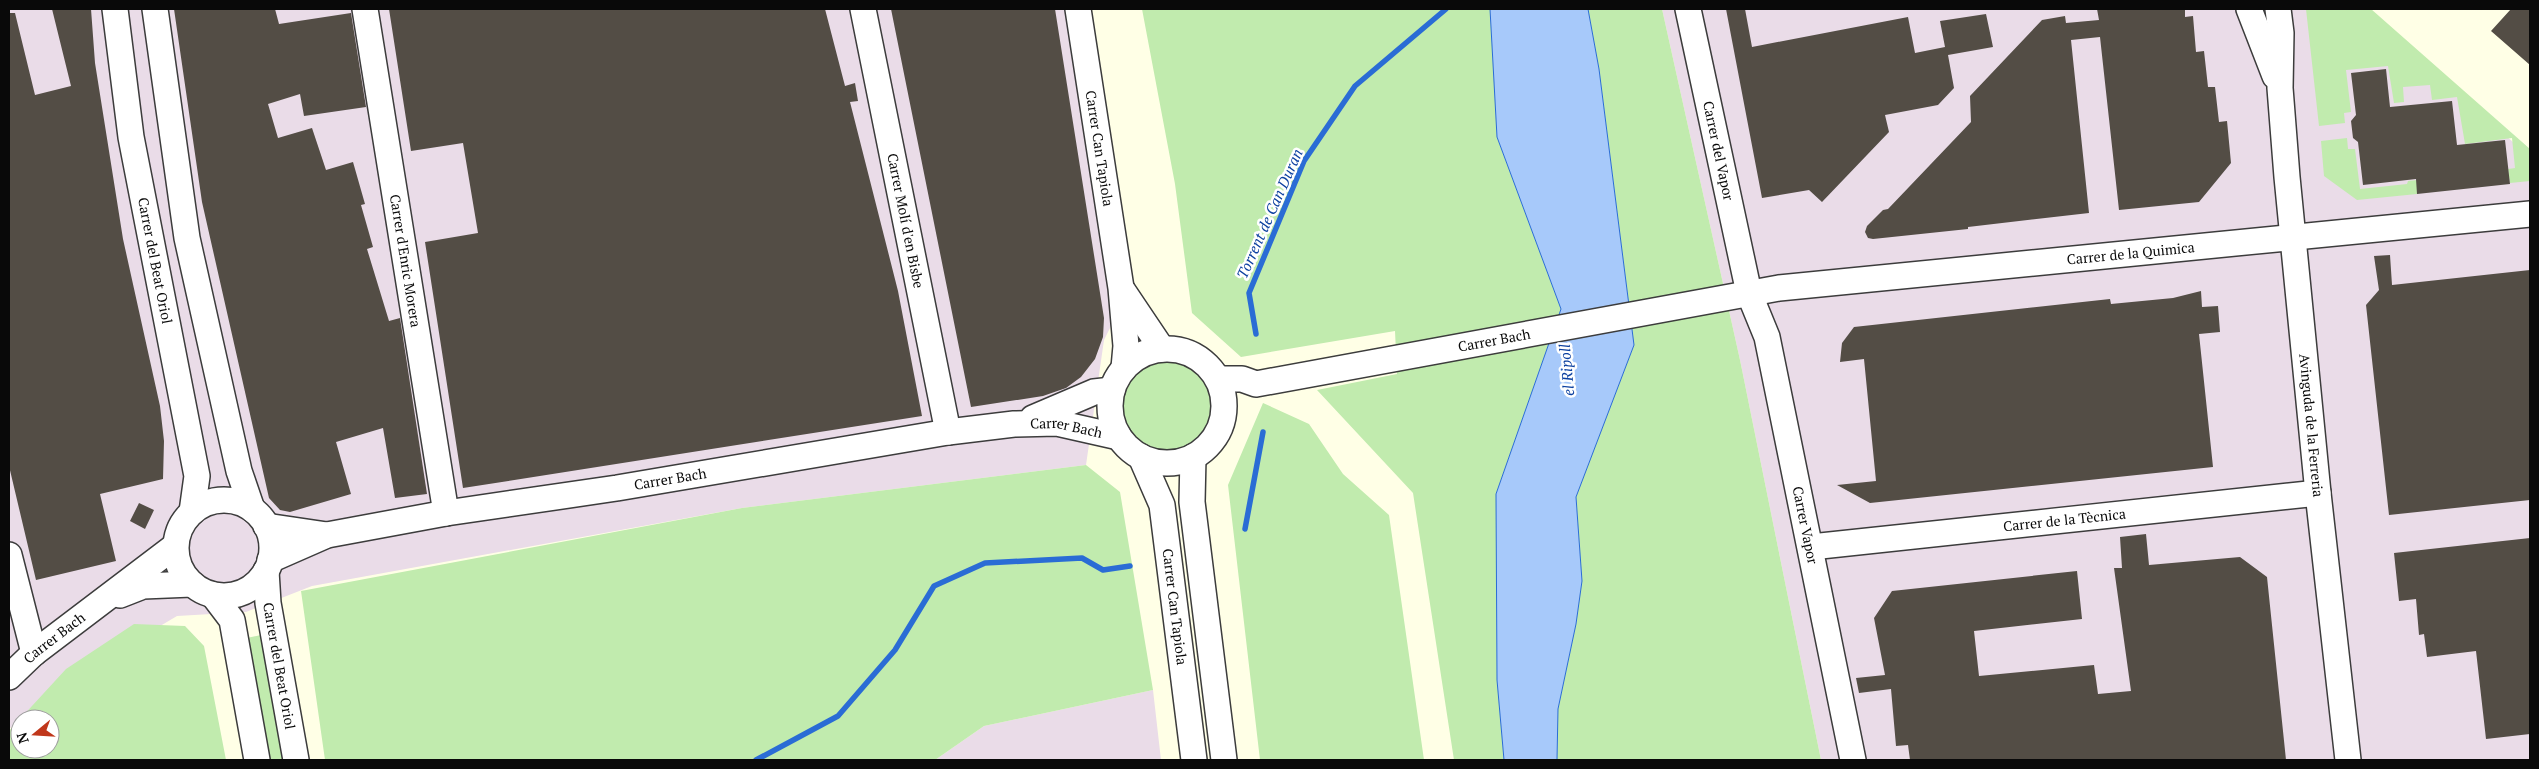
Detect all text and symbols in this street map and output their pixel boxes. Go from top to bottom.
street label: Carrer Can Tapiola [1082,89,1118,208]
street label: Carrer del Vapor [1699,99,1739,203]
water label: Torrent de Can Duran [1231,145,1307,282]
street label: Carrer Molí d'en Bisbe [883,152,929,290]
street label: Carrer d'Enric Morera [386,193,426,329]
street label: Carrer del Beat Oriol [134,196,177,325]
street label: Carrer de la Quimica [2066,237,2195,269]
street label: Carrer Bach [1456,324,1532,356]
water label: el Ripoll [1554,342,1578,397]
street label: Avinguda de la Ferreria [2295,353,2328,498]
street label: Carrer Bach [1030,413,1104,442]
street label: Carrer Bach [632,463,708,494]
street label: Carrer Vapor [1789,484,1823,566]
street label: Carrer de la Tècnica [2002,504,2127,535]
street label: Carrer Can Tapiola [1159,547,1192,666]
street label: Carrer del Beat Oriol [259,601,300,731]
street label: Carrer Bach [19,608,89,667]
north arrow [10,709,60,759]
text: N [11,730,33,746]

